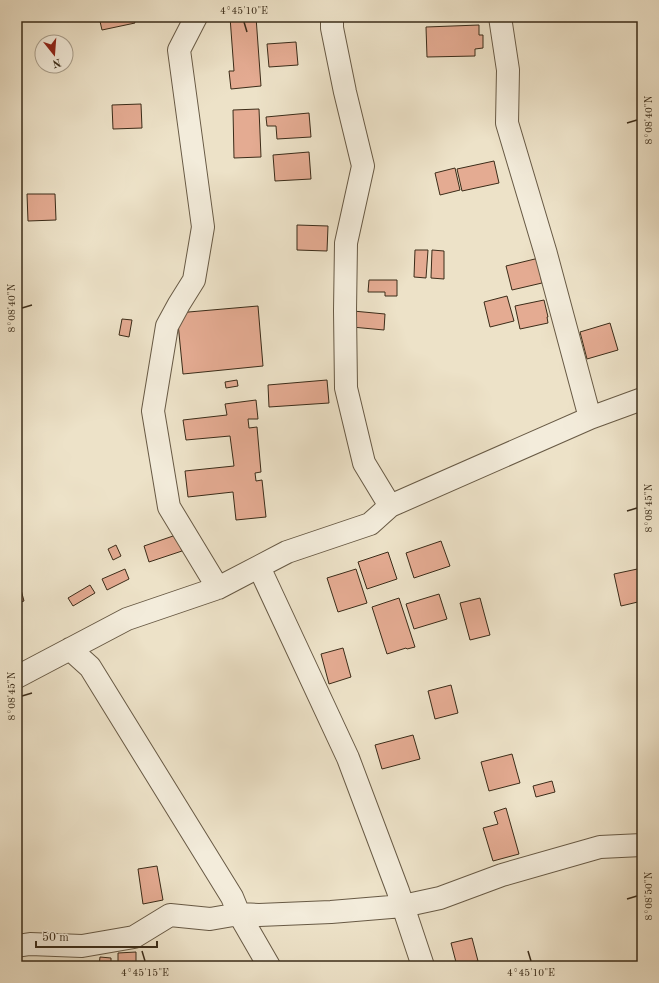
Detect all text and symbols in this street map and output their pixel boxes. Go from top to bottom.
text: 4°45'10"E [220,6,268,16]
north arrow [34,34,74,74]
text: N [50,56,62,69]
text: 8°08'40"N [644,95,654,144]
text: 8°08'40"N [7,283,17,332]
text: 8°08'45"N [644,483,654,532]
text: 8°08'45"N [7,671,17,720]
text: 8°08'50"N [644,871,654,920]
scale bar [36,923,157,949]
text: 50 m [42,931,69,944]
text: 4°45'15"E [121,968,169,978]
text: 4°45'10"E [507,968,555,978]

